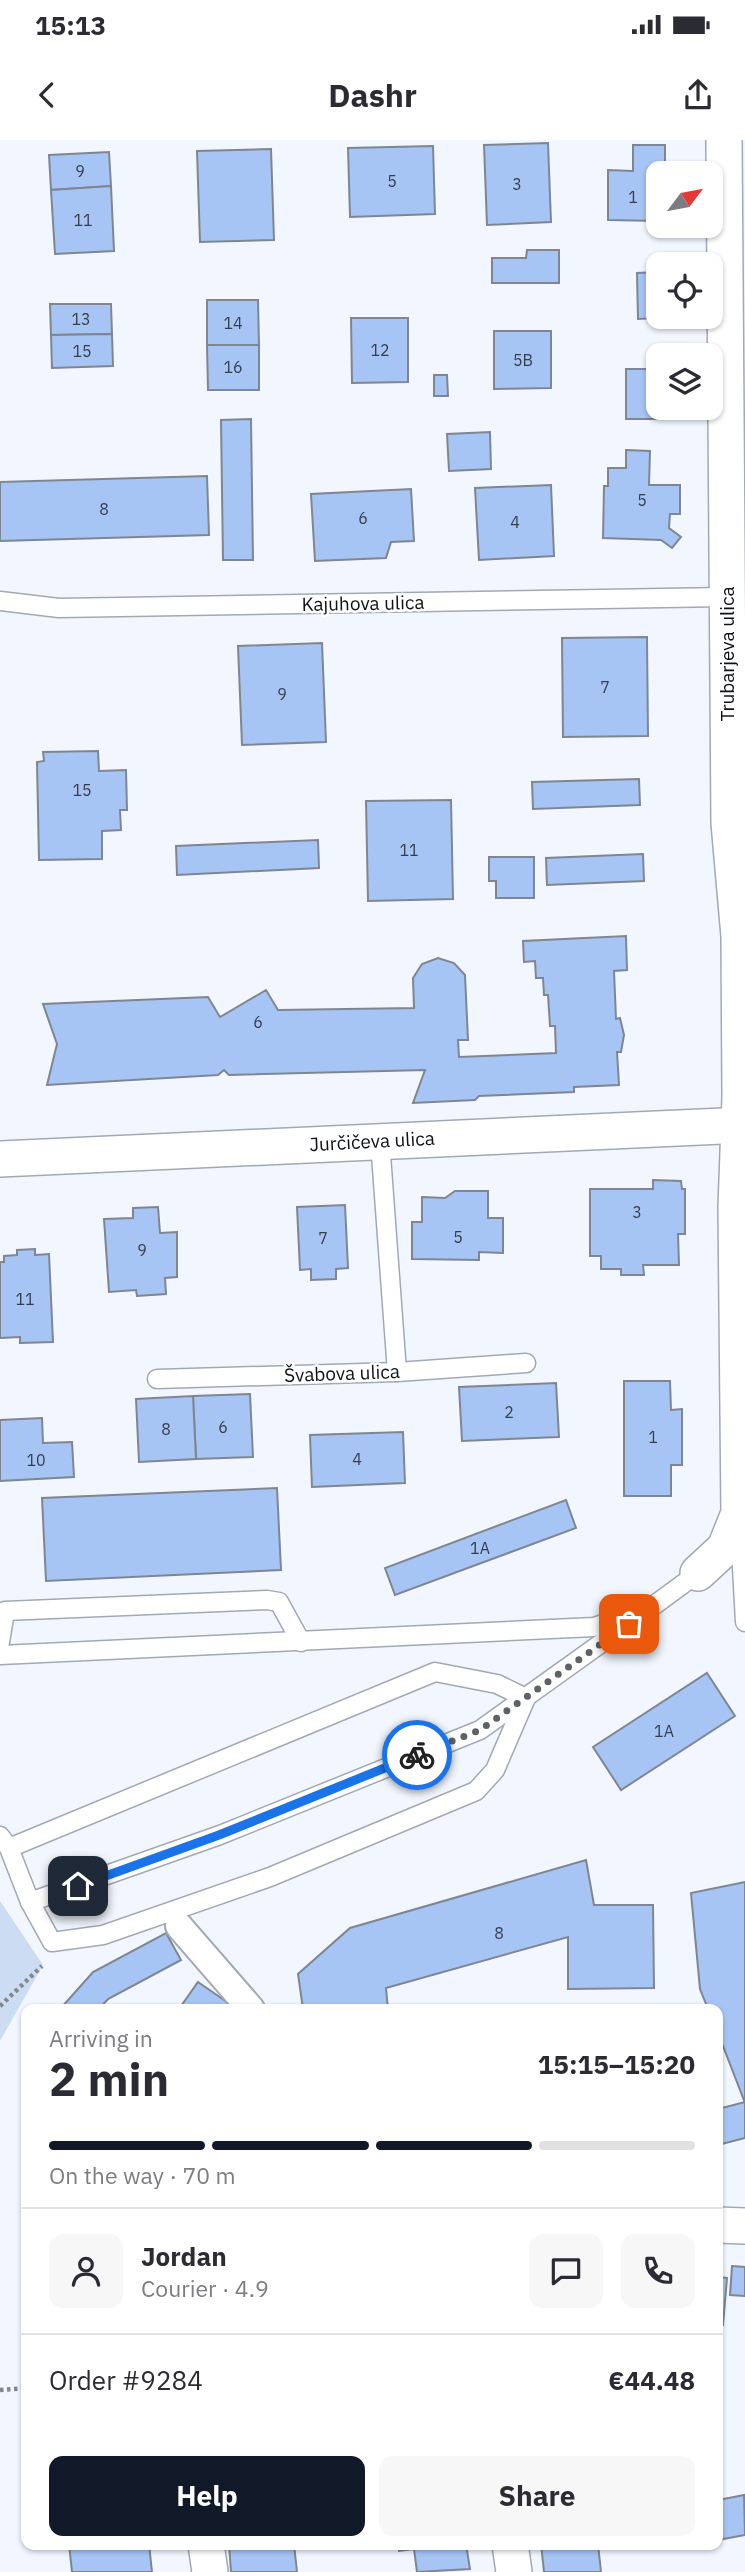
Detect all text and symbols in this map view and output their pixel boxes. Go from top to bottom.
text: 15:13 [35,8,106,42]
text: Dashr [328,74,417,116]
icon: back [28,76,66,114]
icon: share [679,76,717,114]
house number: 9 [75,161,85,181]
north arrow [646,161,723,238]
map controls [646,161,723,420]
house number: 5 [387,171,397,191]
house number: 3 [512,174,522,194]
house number: 1 [628,187,638,207]
house number: 11 [73,210,93,230]
button: locate [646,252,723,329]
house number: 13 [71,309,91,329]
house number: 14 [223,313,243,333]
house number: 12 [370,340,390,360]
house number: 15 [72,341,92,361]
button: layers [646,343,723,420]
house number: 5B [513,350,533,370]
house number: 16 [223,357,243,377]
house number: 5 [637,490,647,510]
house number: 8 [99,499,109,519]
house number: 6 [358,508,368,528]
house number: 4 [510,512,520,532]
street label: Trubarjeva ulica [715,586,739,722]
street label: Kajuhova ulica [301,590,425,616]
house number: 7 [600,677,610,697]
house number: 9 [277,684,287,704]
house number: 15 [72,780,92,800]
house number: 11 [399,840,419,860]
house number: 6 [253,1012,263,1032]
street label: Jurčičeva ulica [309,1126,435,1156]
house number: 3 [632,1202,642,1222]
house number: 5 [453,1227,463,1247]
house number: 7 [318,1228,328,1248]
house number: 9 [137,1240,147,1260]
house number: 11 [15,1289,35,1309]
street label: Švabova ulica [284,1359,400,1387]
house number: 2 [504,1402,514,1422]
house number: 6 [218,1417,228,1437]
house number: 8 [161,1419,171,1439]
house number: 1 [648,1427,658,1447]
house number: 4 [352,1449,362,1469]
house number: 10 [26,1450,46,1470]
house number: 1A [470,1538,490,1558]
pin [599,1594,659,1654]
icon: bag [610,1605,648,1643]
courier [382,1720,452,1790]
house number: 1A [654,1721,674,1741]
icon: bike [398,1736,436,1774]
pin [48,1856,108,1916]
icon: home [59,1867,97,1905]
house number: 8 [494,1923,504,1943]
text: Arriving in [49,2023,153,2053]
text: 15:15–15:20 [538,2047,695,2081]
text: 2 min [49,2049,169,2109]
text: On the way · 70 m [49,2160,236,2190]
button: person [49,2234,123,2308]
button: chat [529,2234,603,2308]
button: phone [621,2234,695,2308]
text: Jordan [141,2239,227,2273]
text: Courier · 4.9 [141,2273,269,2303]
text: Order #9284 [49,2363,203,2397]
text: €44.48 [608,2363,695,2397]
button: Help [49,2456,365,2536]
button: Share [379,2456,695,2536]

